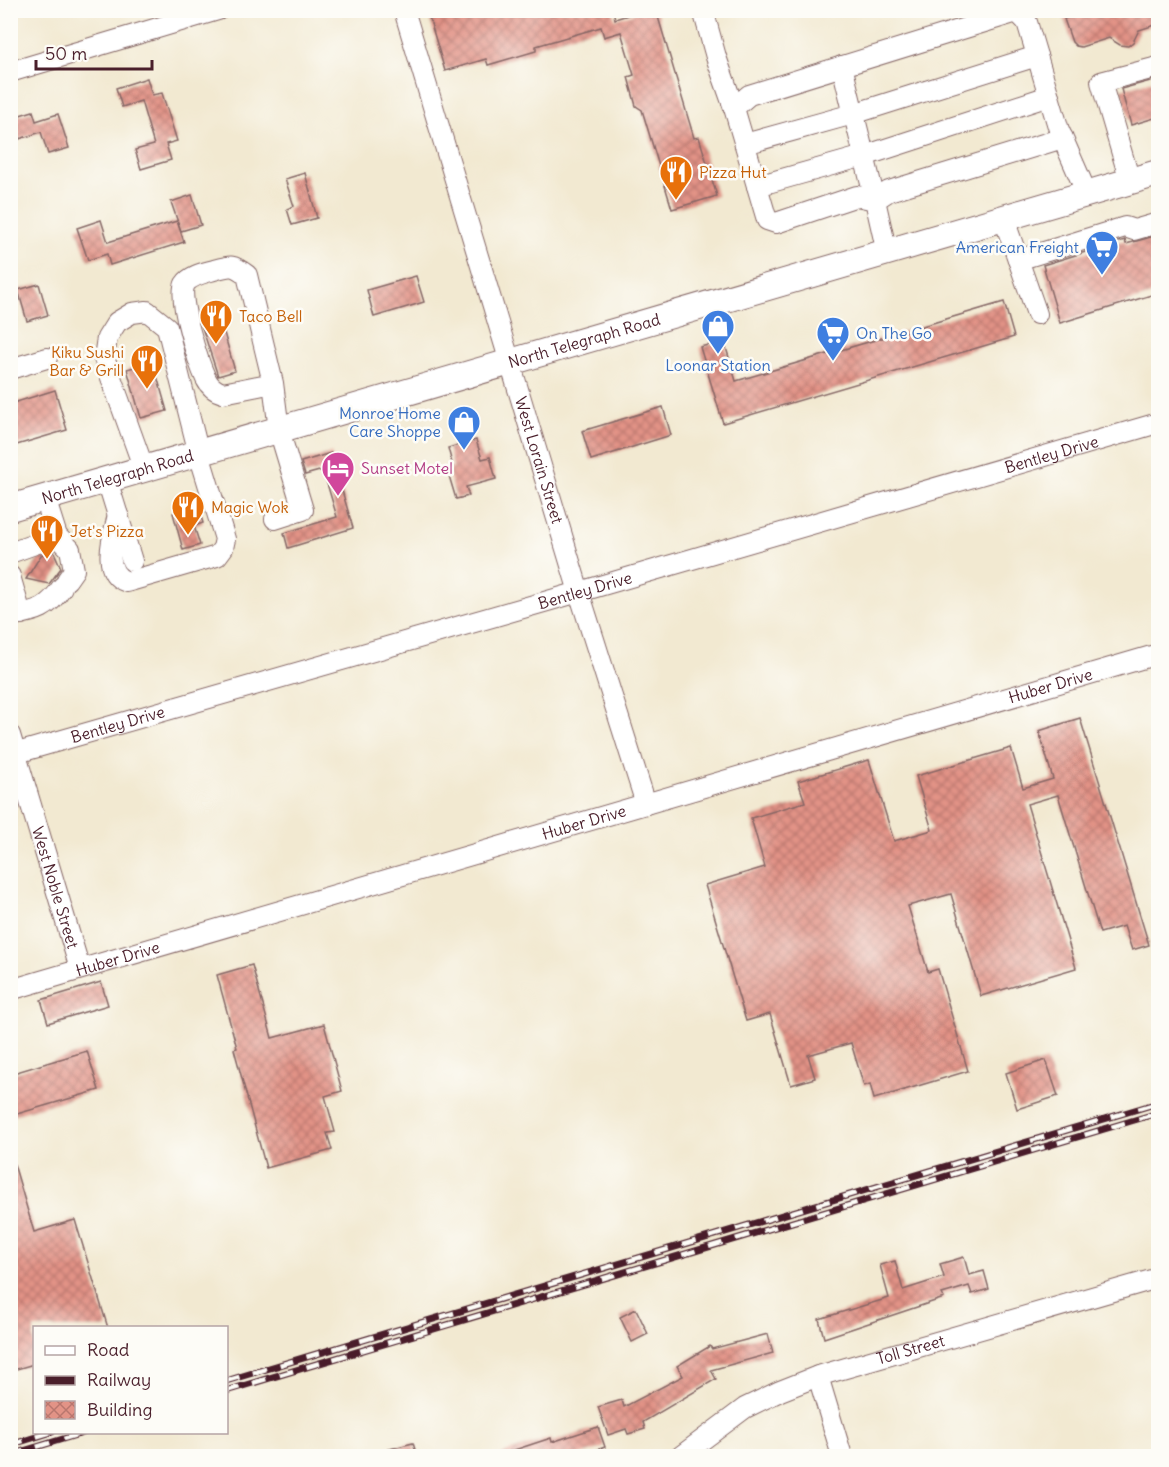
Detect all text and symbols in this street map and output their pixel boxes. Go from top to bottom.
scale bar [36,33,152,71]
text: 50 m [45,42,87,65]
restaurant icon: Pizza Hut [658,154,694,201]
place label: Pizza Hut [699,162,767,182]
supermarket icon: American Freight [1084,229,1120,276]
place label: American Freight [956,237,1080,257]
restaurant icon: Taco Bell [198,298,234,345]
place label: Taco Bell [239,306,302,326]
shop icon: Loonar Station [700,308,736,355]
street label: North Telegraph Road [506,309,662,372]
supermarket icon: On The Go [815,315,851,362]
place label: On The Go [856,323,932,343]
place label: Kiku Sushi Bar & Grill [49,342,124,380]
restaurant icon: Kiku Sushi Bar & Grill [129,343,165,390]
place label: Loonar Station [665,355,771,375]
street label: West Lorain Street [511,394,568,527]
place label: Monroe Home Care Shoppe [339,403,441,441]
shop icon: Monroe Home Care Shoppe [446,404,482,451]
street label: Bentley Drive [1002,431,1101,477]
street label: North Telegraph Road [39,445,196,508]
hotel icon: Sunset Motel [320,450,356,497]
place label: Sunset Motel [361,458,453,478]
restaurant icon: Magic Wok [170,489,206,536]
place label: Magic Wok [211,497,289,517]
restaurant icon: Jet's Pizza [29,513,65,560]
place label: Jet's Pizza [70,521,144,541]
street label: Bentley Drive [536,567,634,613]
street label: Huber Drive [1006,664,1095,707]
street label: Bentley Drive [68,701,167,747]
street label: Huber Drive [540,800,628,844]
street label: West Noble Street [28,824,83,951]
street label: Huber Drive [73,937,162,980]
legend [33,1326,228,1434]
street label: Toll Street [874,1330,947,1369]
text: Road [87,1338,130,1361]
text: Railway [87,1368,151,1391]
text: Building [87,1398,152,1421]

